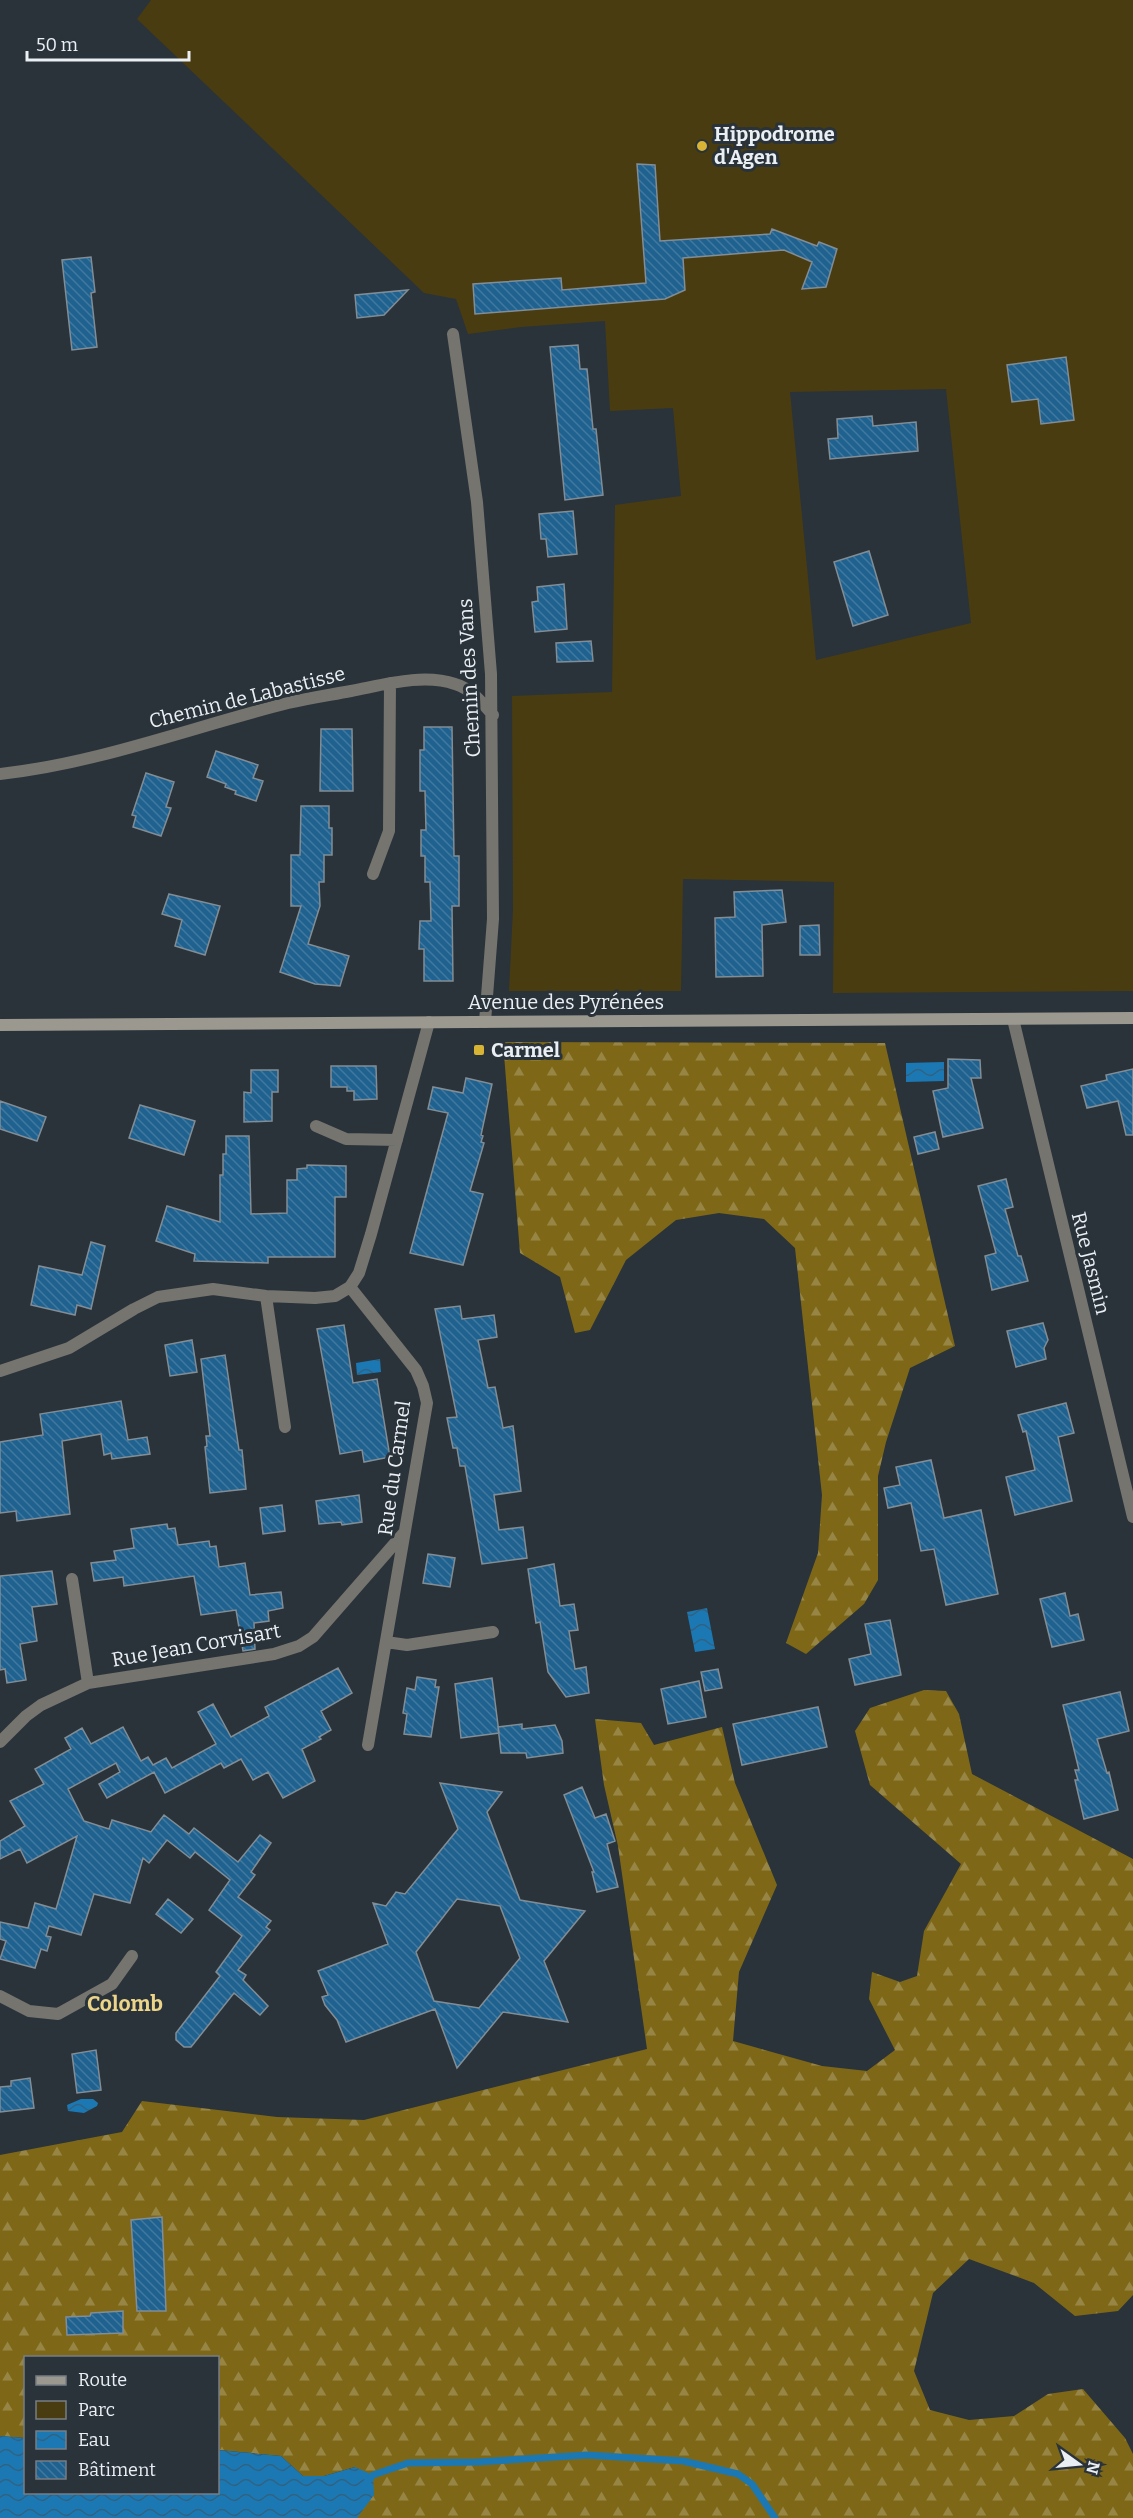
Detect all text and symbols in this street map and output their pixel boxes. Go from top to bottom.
scale bar [27,24,189,62]
text: 50 m [36,34,78,56]
place label: Hippodrome d'Agen [714,122,835,169]
marker: Hippodrome d'Agen [695,139,709,153]
street label: Chemin des Vans [453,598,485,758]
street label: Chemin de Labastisse [146,661,348,733]
street label: Avenue des Pyrénées [468,990,664,1014]
place label: Carmel [491,1038,560,1062]
marker: Carmel [472,1043,486,1057]
street label: Rue Jasmin [1067,1209,1115,1317]
street label: Rue du Carmel [373,1399,415,1537]
street label: Rue Jean Corvisart [110,1618,282,1672]
district label: Colomb [87,1991,163,2017]
legend [24,2356,219,2494]
text: Route [78,2369,127,2391]
text: Parc [78,2399,115,2421]
text: Eau [78,2429,110,2451]
north arrow [1049,2434,1109,2494]
text: Bâtiment [78,2459,156,2481]
text: N [1082,2459,1104,2476]

